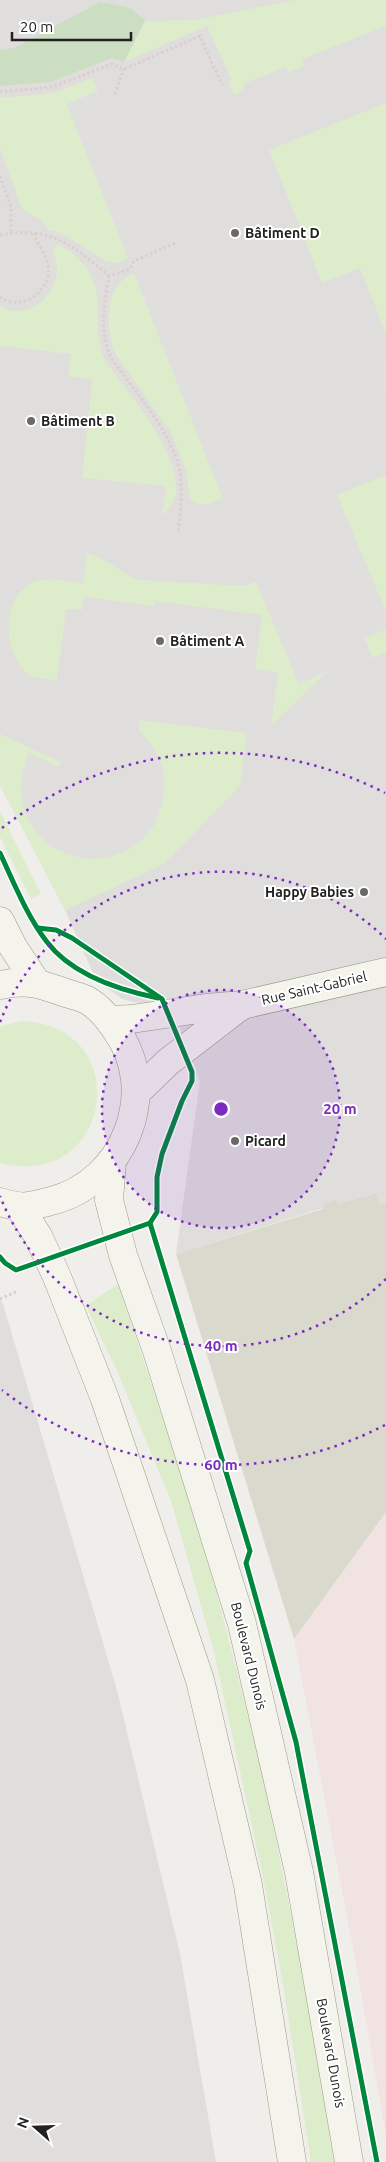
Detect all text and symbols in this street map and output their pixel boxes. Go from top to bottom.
scale bar [12,10,131,42]
text: 20 m [20,18,53,35]
place label: Bâtiment D [245,225,320,241]
marker: Bâtiment D [229,227,241,239]
place label: Bâtiment B [41,413,115,429]
marker: Bâtiment B [25,415,37,427]
place label: Bâtiment A [170,633,244,649]
marker: Bâtiment A [154,635,166,647]
place label: Happy Babies [265,884,354,900]
marker: Happy Babies [358,886,370,898]
street label: Rue Saint-Gabriel [260,968,369,1008]
centre of rings [212,1100,230,1118]
text: 20 m [323,1100,357,1117]
place label: Picard [245,1133,286,1149]
marker: Picard [229,1135,241,1147]
text: 40 m [204,1337,238,1354]
text: 60 m [204,1456,238,1473]
street label: Boulevard Dunois [228,1600,270,1712]
street label: Boulevard Dunois [314,1997,348,2109]
north arrow [10,2102,60,2152]
text: N [13,2115,32,2130]

